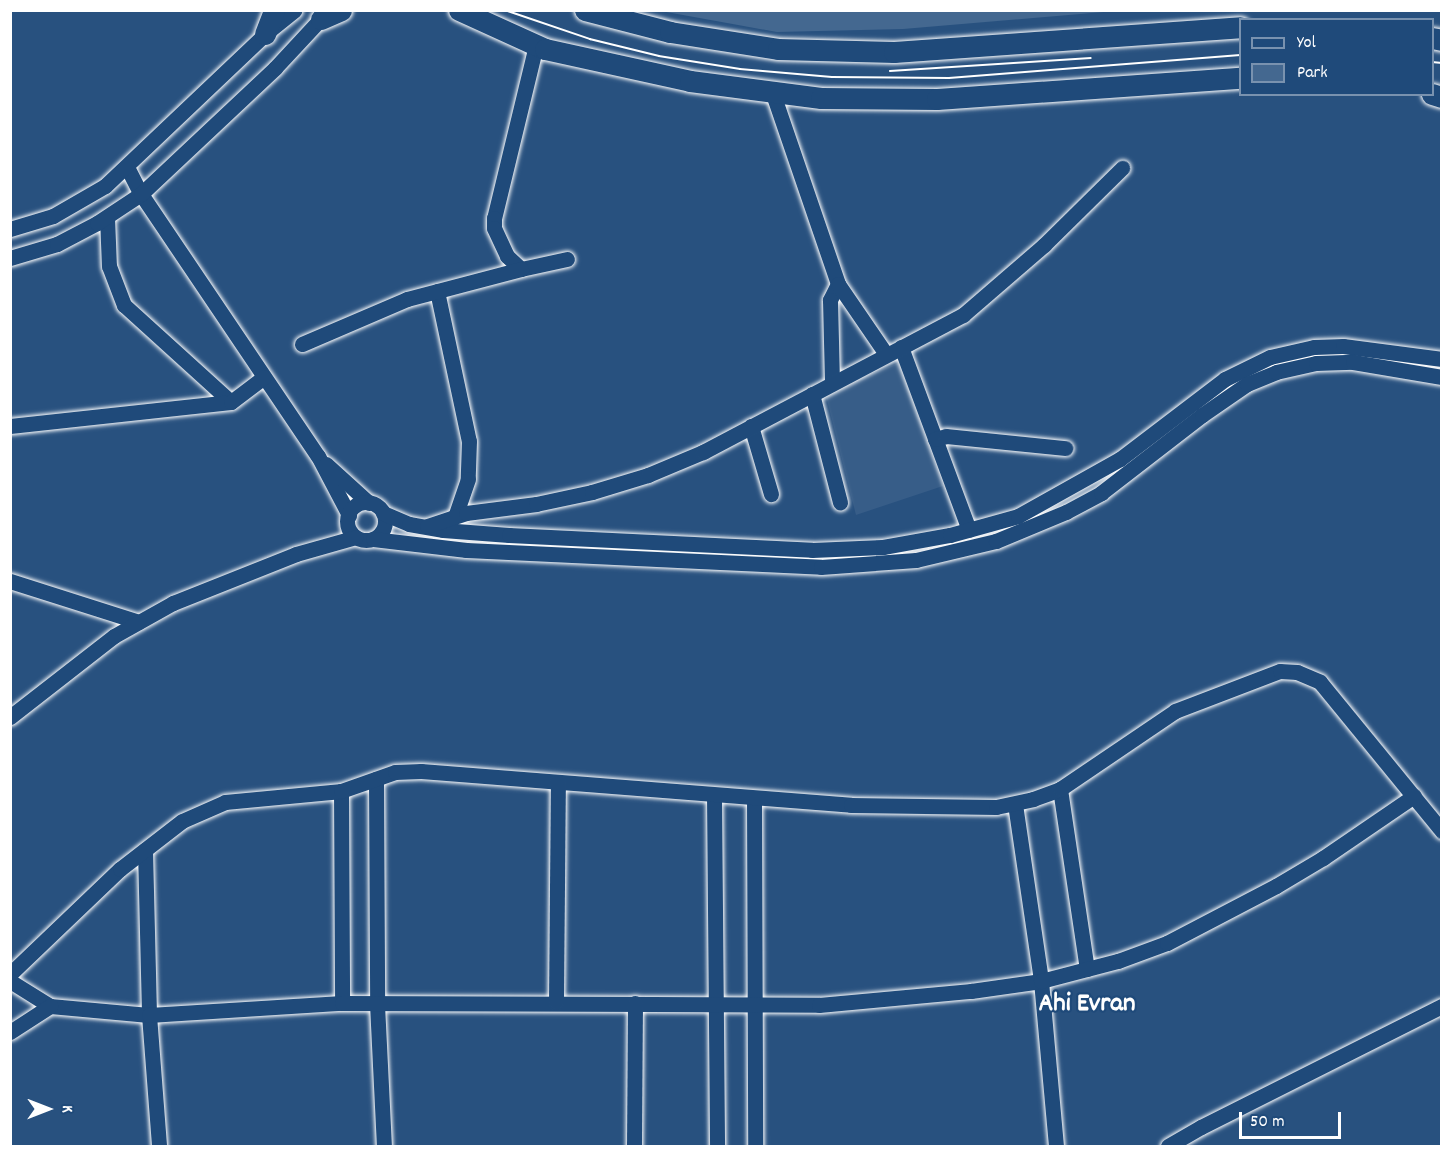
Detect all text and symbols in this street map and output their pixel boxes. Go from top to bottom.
legend [1239,18,1434,96]
text: Yol [1297,31,1316,56]
text: Park [1297,61,1328,86]
district label: Ahi Evran [1039,989,1135,1021]
north arrow [18,1079,78,1139]
scale bar [1242,1100,1344,1138]
text: K [55,1105,78,1113]
text: 50 m [1250,1110,1285,1135]

